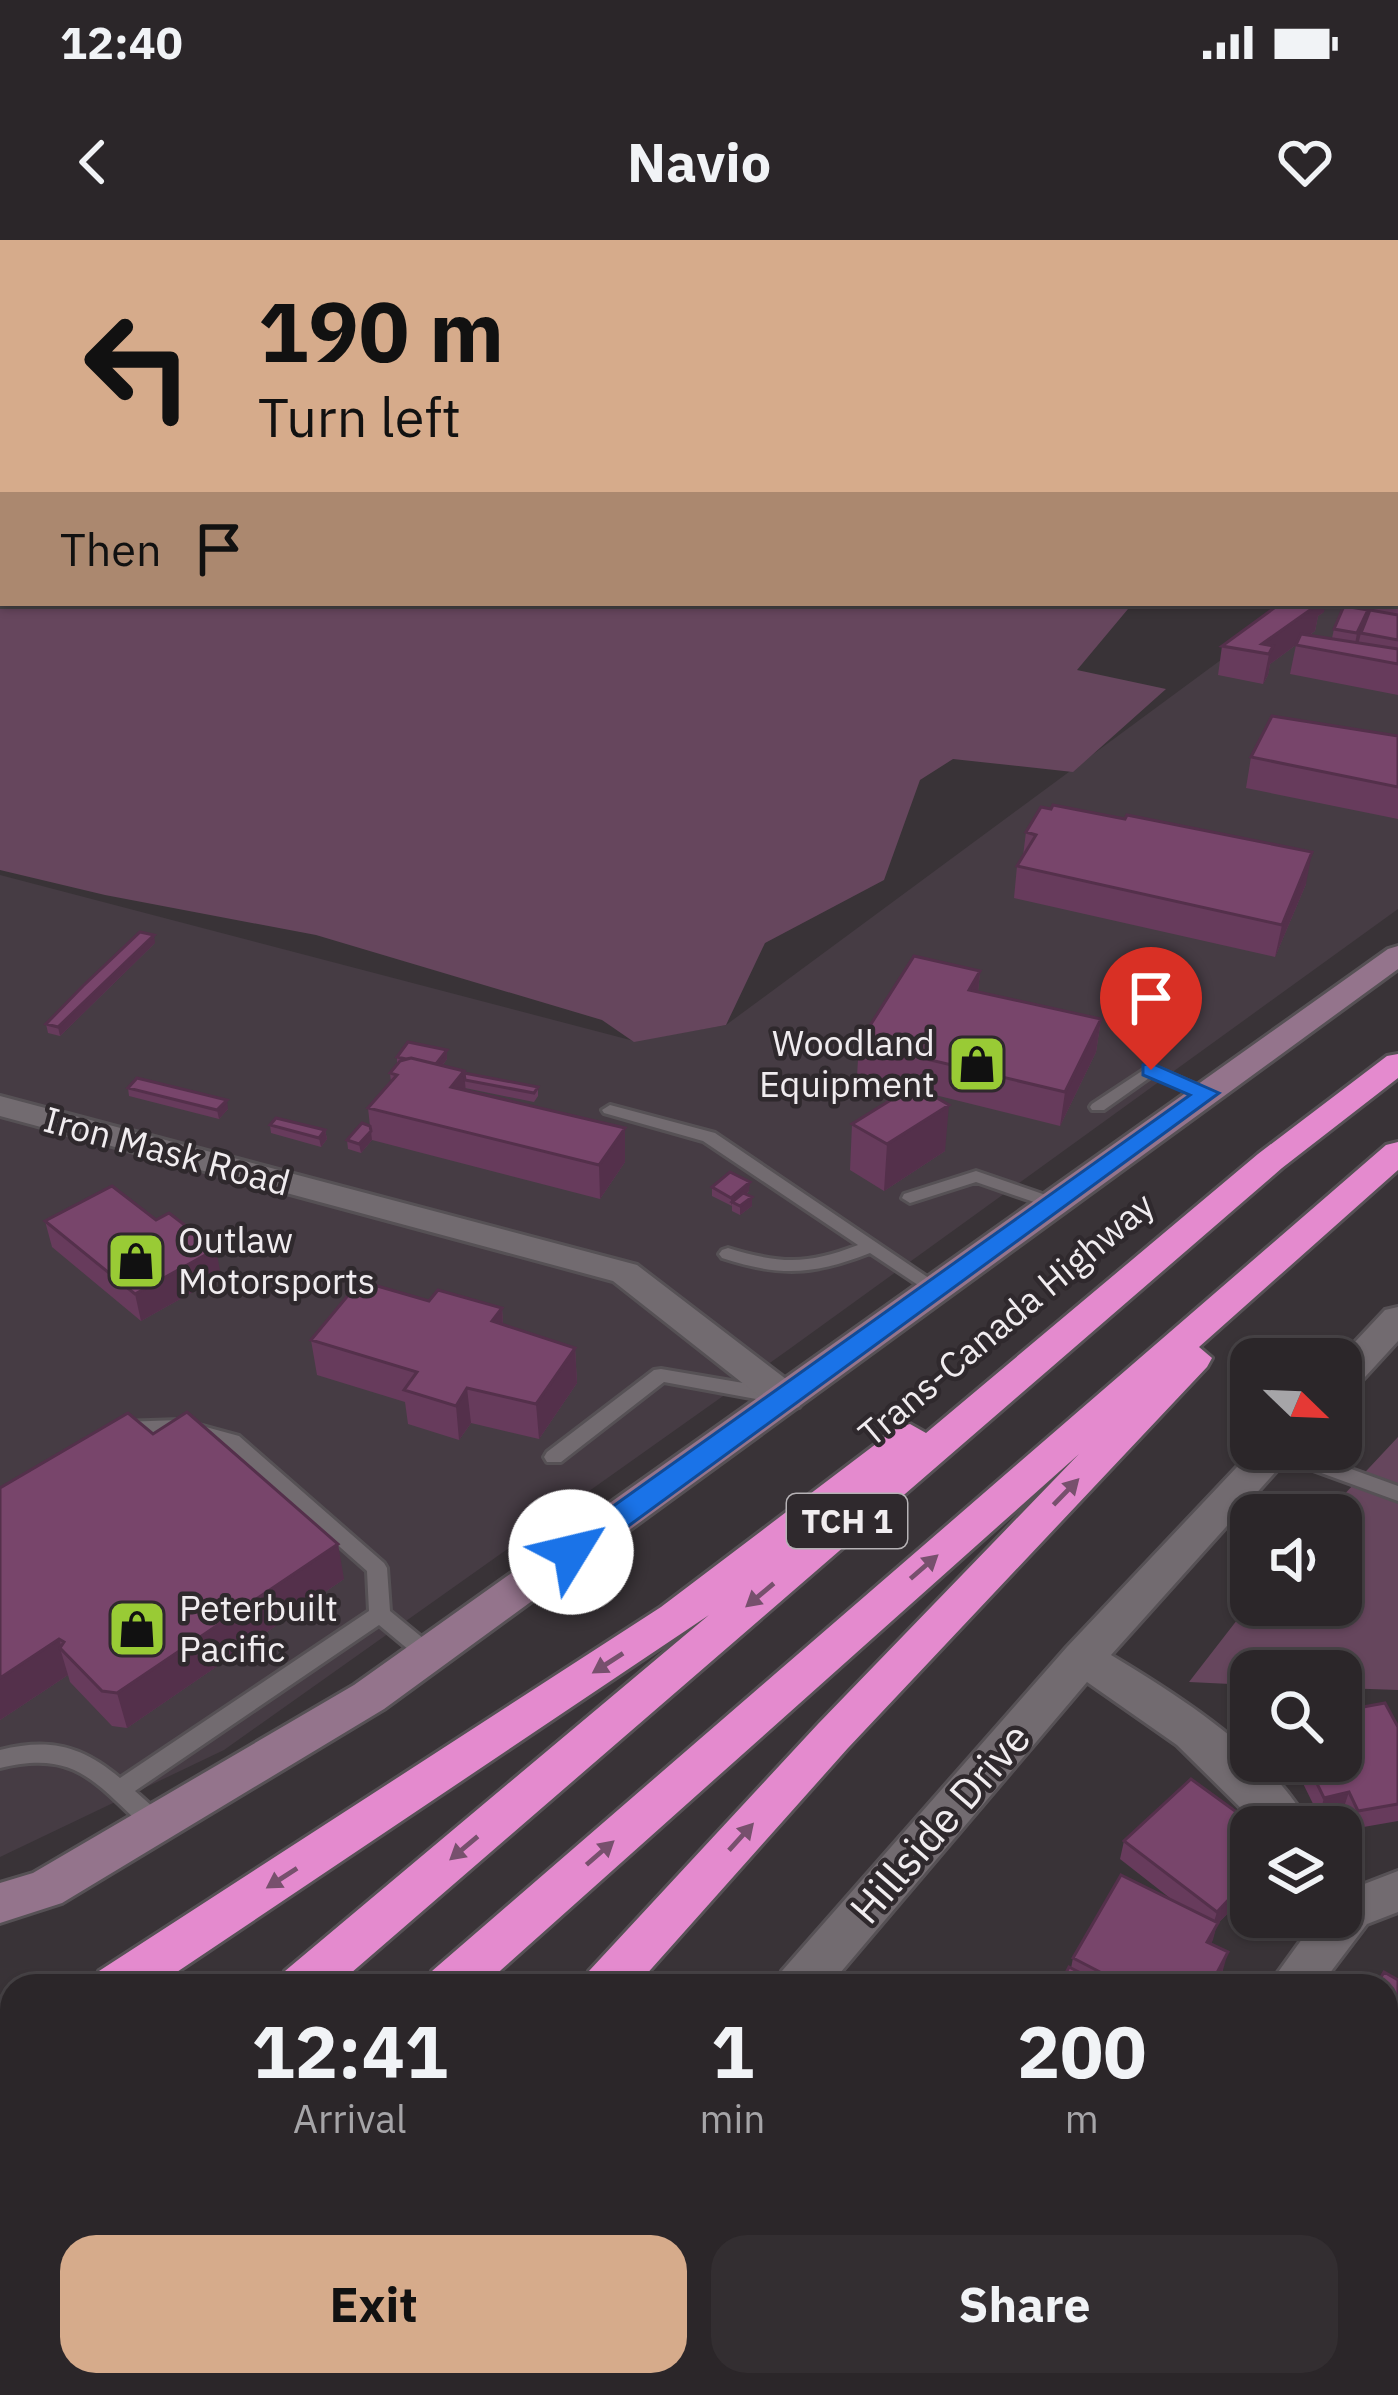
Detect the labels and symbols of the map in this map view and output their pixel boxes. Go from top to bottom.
pin [1100,947,1202,1070]
place label: Woodland Equipment [759,1019,935,1107]
shop icon: Woodland Equipment [946,1033,1008,1095]
street label: Iron Mask Road [39,1095,295,1206]
street label: Trans-Canada Highway [848,1181,1163,1456]
place label: Outlaw Motorsports [178,1216,375,1304]
shop icon: Outlaw Motorsports [105,1230,167,1292]
north arrow [1230,1338,1362,1470]
one-way arrow [1051,1478,1079,1507]
position arrow [508,1489,634,1615]
road number: TCH 1 [787,1494,907,1548]
one-way arrow [909,1554,939,1581]
one-way arrow [745,1582,775,1608]
place label: Peterbuilt Pacific [179,1584,338,1672]
shop icon: Peterbuilt Pacific [106,1598,168,1660]
one-way arrow [591,1651,624,1673]
street label: Hillside Drive [837,1711,1042,1935]
one-way arrow [727,1823,754,1852]
one-way arrow [449,1835,479,1861]
one-way arrow [585,1840,614,1867]
one-way arrow [266,1866,299,1888]

